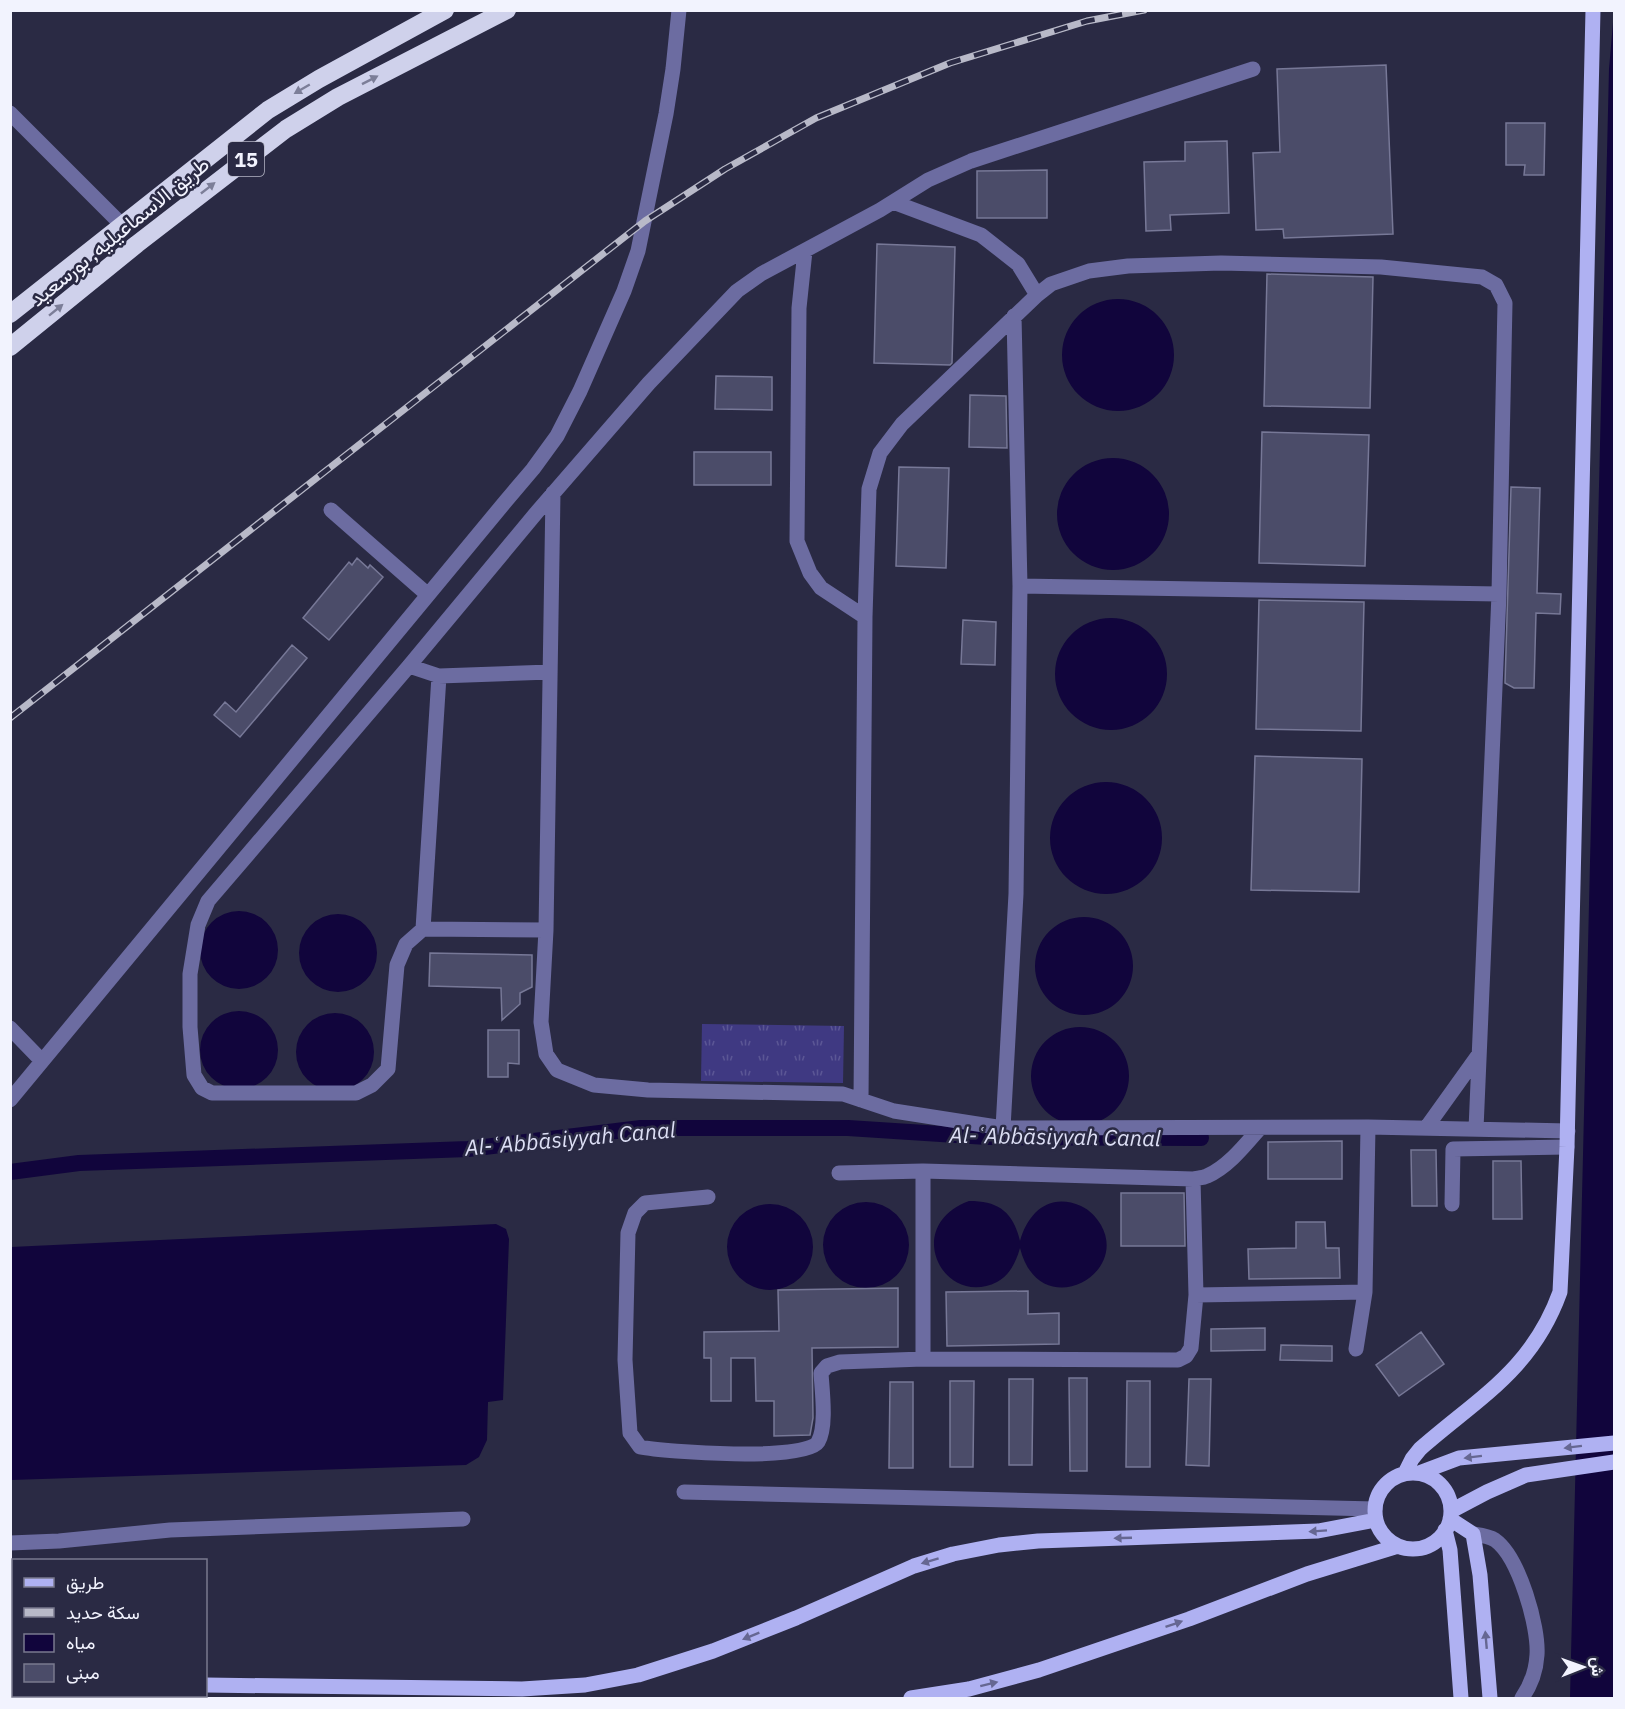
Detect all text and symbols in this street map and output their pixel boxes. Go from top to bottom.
one-way arrow [362,76,379,85]
one-way arrow [294,83,310,94]
road number: 15 [228,142,264,176]
street label: طريق الاسماعيليه, بورسعيد [23,150,215,312]
one-way arrow [201,183,216,195]
one-way arrow [48,304,63,317]
water label: Al-ʿAbbāsiyyah Canal [462,1114,677,1162]
water label: Al-ʿAbbāsiyyah Canal [948,1120,1161,1152]
one-way arrow [1563,1443,1582,1452]
one-way arrow [1464,1452,1483,1461]
one-way arrow [1309,1526,1328,1535]
one-way arrow [1114,1534,1133,1543]
one-way arrow [921,1557,939,1566]
legend [12,1559,207,1697]
text: طريق [66,1571,104,1594]
text: سكة حديد [66,1601,140,1624]
one-way arrow [1165,1618,1183,1628]
text: مياه [66,1631,95,1654]
one-way arrow [741,1631,759,1641]
one-way arrow [1481,1631,1490,1650]
north arrow [1553,1637,1613,1697]
text: ش [1588,1657,1608,1677]
text: مبنى [66,1661,100,1684]
one-way arrow [980,1678,998,1688]

